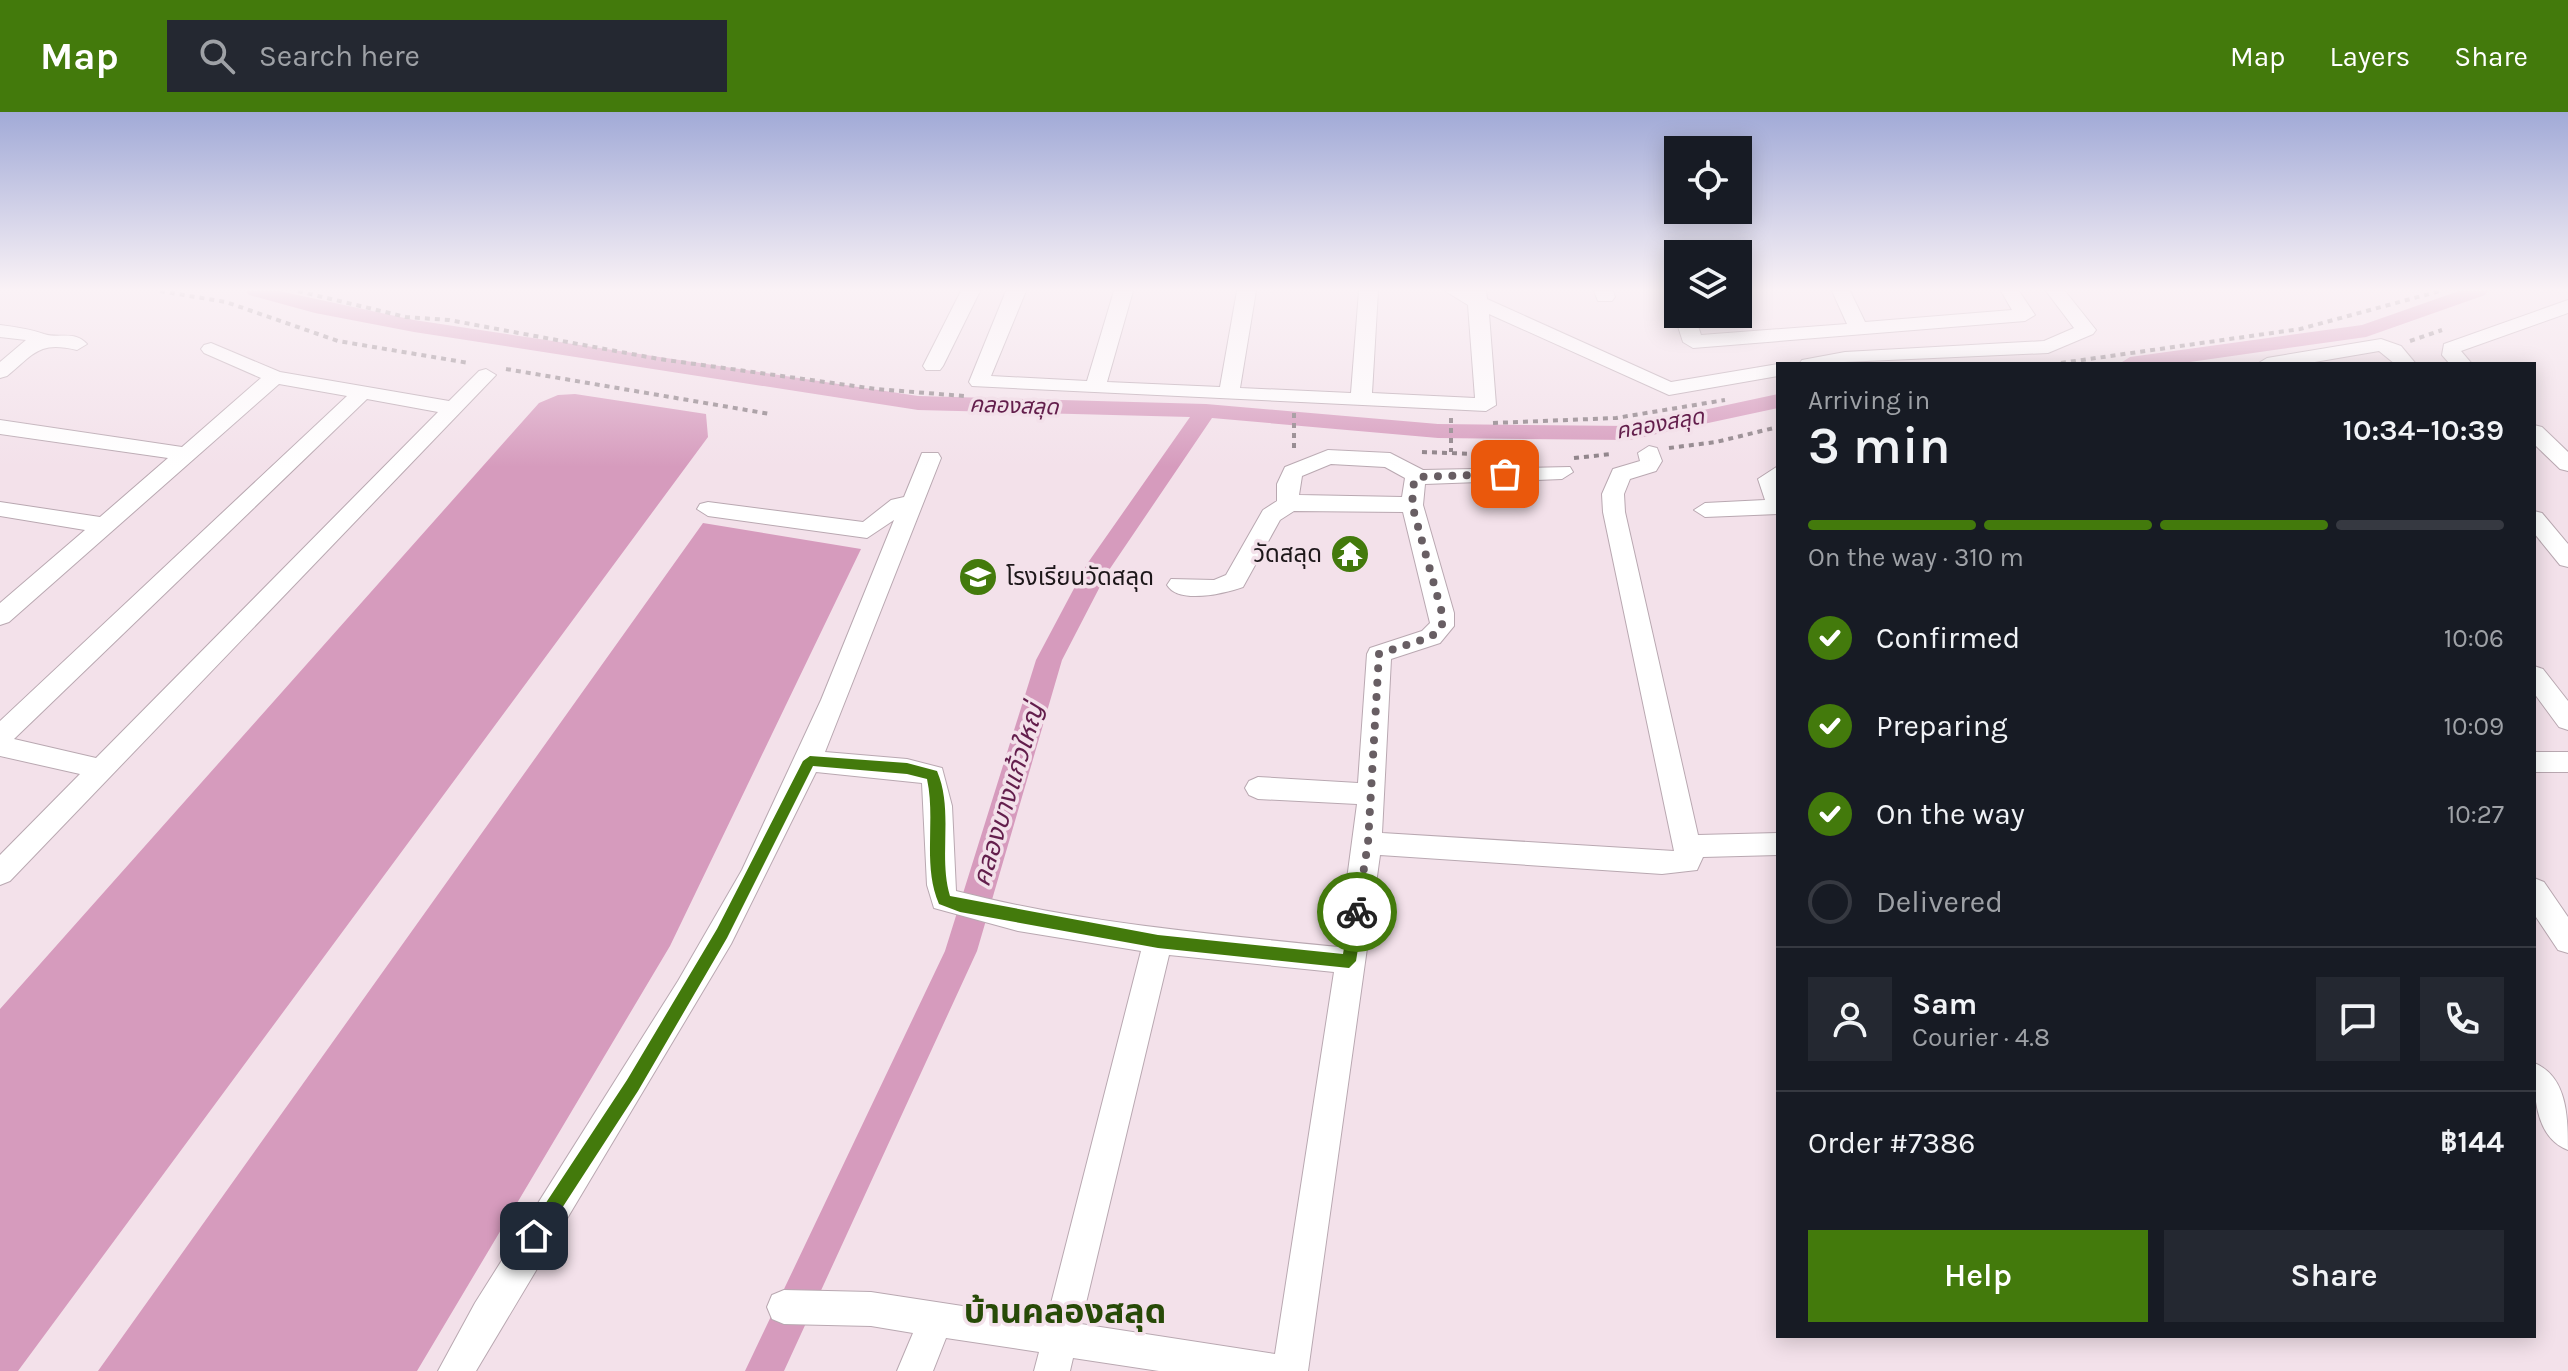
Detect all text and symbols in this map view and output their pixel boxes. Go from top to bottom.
search box [167,20,727,92]
text: Map [40,34,119,79]
icon: search [195,34,239,78]
text: Search here [259,38,420,74]
text: Map [2230,40,2285,73]
text: Layers [2329,40,2410,73]
text: Share [2454,40,2528,73]
map controls [1664,136,1752,328]
button: locate [1664,136,1752,224]
button: layers [1664,240,1752,328]
text: Arriving in [1808,385,1930,416]
water label: คลองสลุด [969,391,1060,421]
water label: คลองสลุด [1614,403,1708,445]
text: 10:34–10:39 [2342,412,2504,448]
text: 3 min [1808,415,1951,476]
pin [1471,440,1539,508]
icon: bag [1483,452,1527,496]
temple icon: วัดสลุด [1329,533,1371,575]
place label: วัดสลุด [1253,540,1322,569]
text: On the way · 310 m [1808,542,2024,573]
school or university icon: โรงเรียนวัดสลุด [957,556,999,598]
place label: โรงเรียนวัดสลุด [1006,563,1154,592]
icon: check [1808,616,1852,660]
text: Confirmed [1876,620,2020,656]
text: 10:06 [2444,623,2504,654]
water label: คลองบางแก้วใหญ่ [965,696,1052,890]
icon: check [1808,704,1852,748]
text: Preparing [1876,708,2008,744]
text: 10:09 [2443,711,2504,742]
icon: check [1808,792,1852,836]
text: On the way [1876,796,2025,832]
text: 10:27 [2447,799,2504,830]
courier [1317,872,1397,952]
text: Delivered [1876,884,2003,920]
icon: bike [1335,890,1379,934]
button: person [1808,977,1892,1061]
button: chat [2316,977,2400,1061]
button: phone [2420,977,2504,1061]
text: Sam [1912,986,1977,1022]
text: Courier · 4.8 [1912,1022,2050,1053]
text: ฿144 [2440,1124,2504,1160]
text: Order #7386 [1808,1125,1976,1161]
pin [500,1202,568,1270]
icon: home [512,1214,556,1258]
button: Help [1808,1230,2148,1322]
button: Share [2164,1230,2504,1322]
district label: บ้านคลองสลุด [964,1292,1166,1332]

